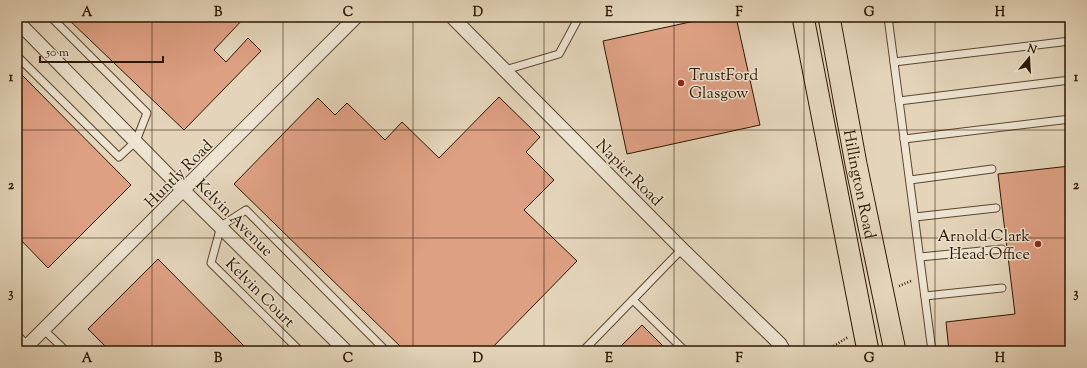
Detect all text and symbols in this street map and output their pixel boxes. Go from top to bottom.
text: A [82,4,93,22]
text: B [214,4,223,22]
text: C [343,4,353,22]
text: D [473,4,483,22]
text: E [605,4,613,22]
text: F [735,4,743,22]
text: G [864,4,875,22]
text: H [995,4,1006,22]
scale bar [40,38,163,64]
north arrow [1009,38,1049,78]
text: N [1024,40,1039,58]
text: 50 m [45,44,69,62]
place label: TrustFord Glasgow [689,65,758,106]
text: 1 [9,69,14,87]
text: 1 [1074,69,1079,87]
marker: TrustFord Glasgow [676,78,686,88]
street label: Hillington Road [836,128,880,241]
street label: Huntly Road [140,135,219,214]
street label: Napier Road [590,135,667,212]
street label: Kelvin Avenue [189,175,277,263]
text: 2 [8,177,15,195]
text: 2 [1073,177,1080,195]
place label: Arnold Clark Head Office [937,226,1030,267]
marker: Arnold Clark Head Office [1033,239,1043,249]
street label: Kelvin Court [219,254,300,334]
text: 3 [8,285,14,303]
text: 3 [1073,285,1079,303]
text: A [82,350,93,368]
text: B [214,350,223,368]
text: C [343,350,353,368]
text: D [473,350,483,368]
text: E [605,350,613,368]
text: F [735,350,743,368]
text: G [864,350,875,368]
text: H [995,350,1006,368]

